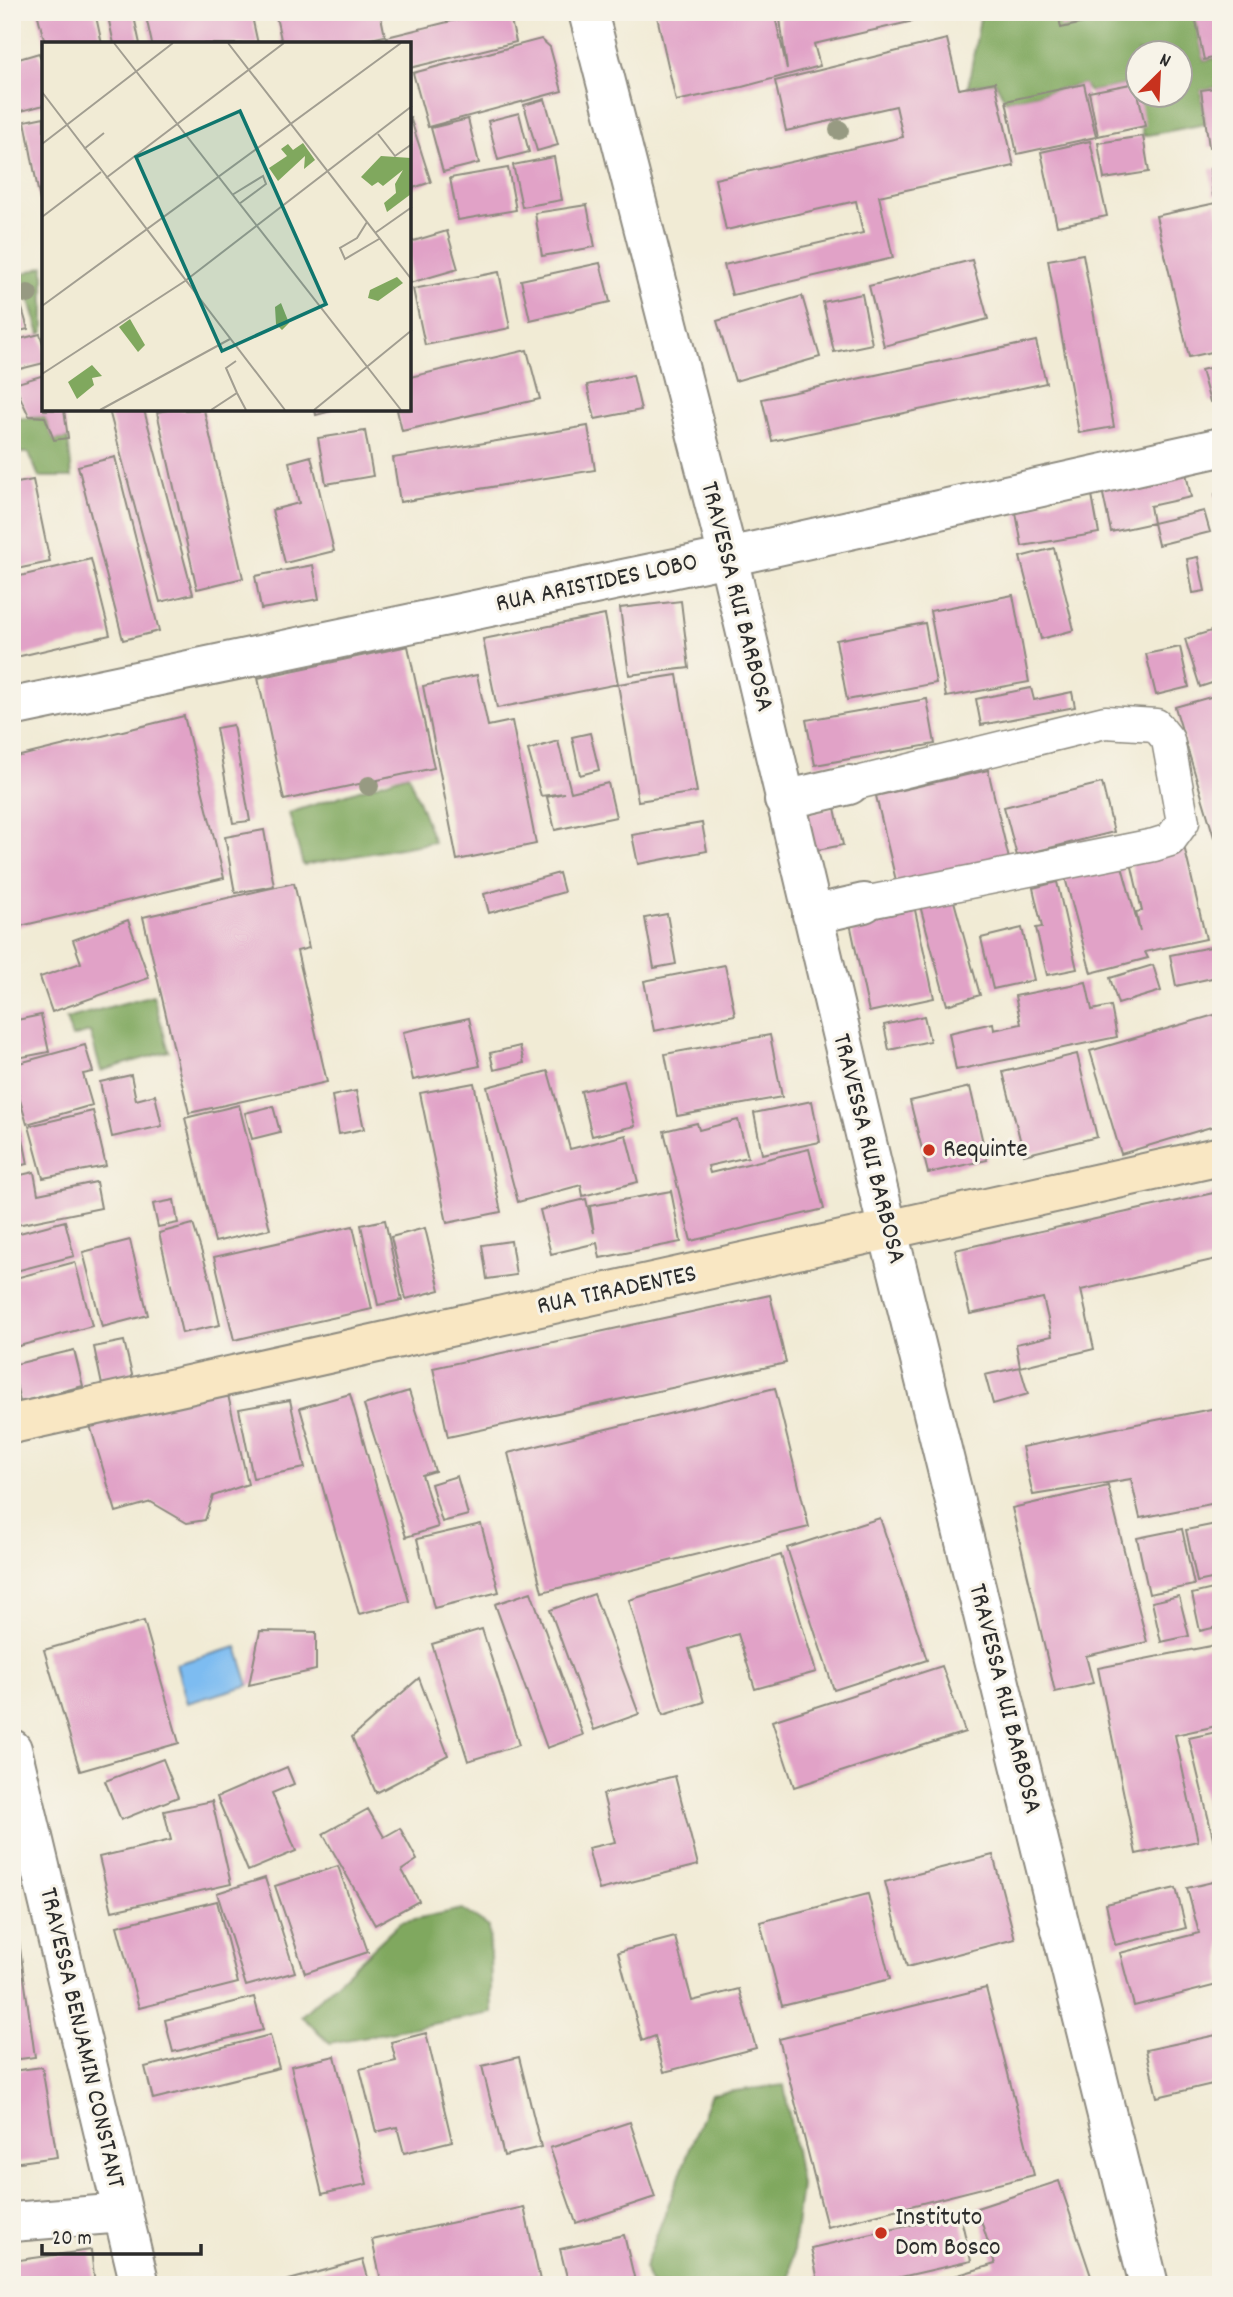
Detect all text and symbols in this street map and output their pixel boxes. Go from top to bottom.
north arrow [1124,38,1194,108]
inset map [42,42,411,411]
text: N [1155,47,1174,76]
street label: TRAVESSA RUI BARBOSA [690,478,782,716]
street label: RUA ARISTIDES LOBO [493,545,701,623]
street label: TRAVESSA RUI BARBOSA [822,1030,914,1268]
place label: Requinte [943,1132,1028,1169]
marker: Requinte [921,1142,937,1158]
street label: RUA TIRADENTES [534,1256,700,1326]
street label: TRAVESSA RUI BARBOSA [958,1580,1050,1818]
street label: TRAVESSA BENJAMIN CONSTANT [28,1884,134,2192]
place label: Instituto Dom Bosco [895,2200,1001,2267]
scale bar [42,2213,201,2257]
text: 20 m [52,2225,92,2255]
marker: Instituto Dom Bosco [873,2225,889,2241]

